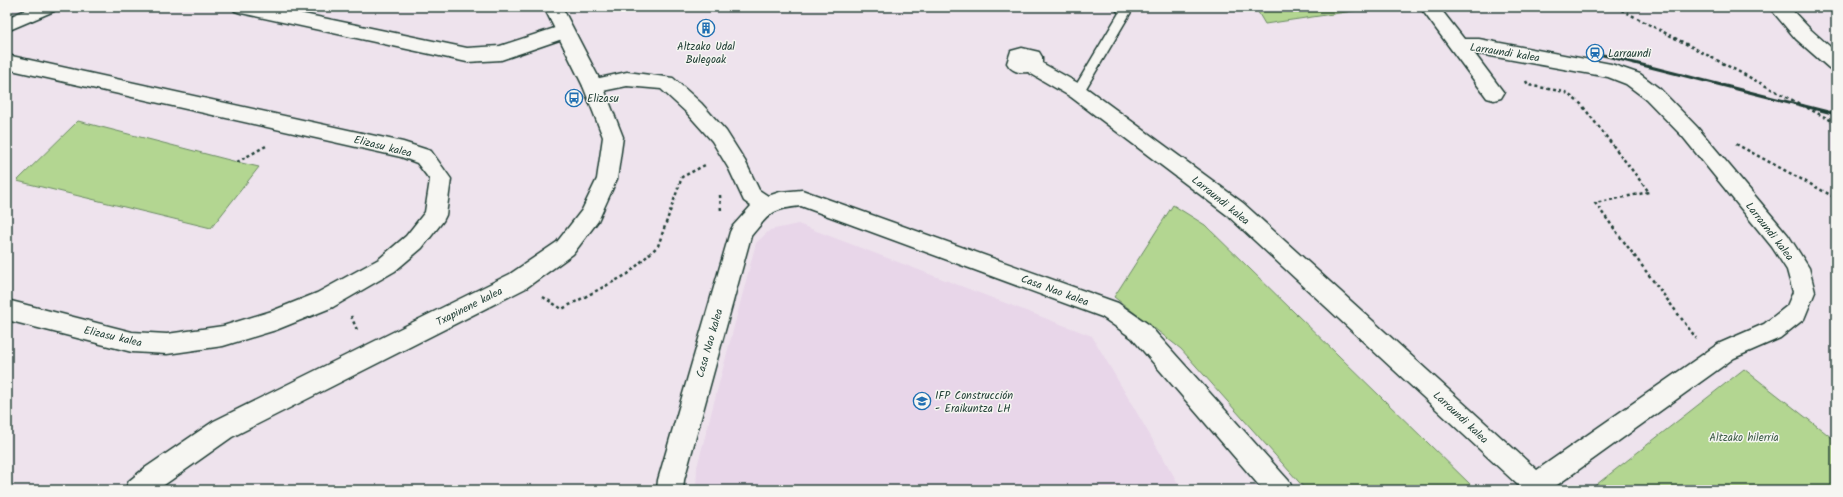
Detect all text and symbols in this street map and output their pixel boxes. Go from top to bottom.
building icon: Altzako Udal Bulegoak [696,18,716,38]
place label: Altzako Udal Bulegoak [677,38,735,69]
street label: Larraundi kalea [1469,39,1541,67]
station icon: Larraundi [1585,43,1605,63]
place label: Larraundi [1608,45,1651,63]
bus stop icon: Elizasu [564,88,584,108]
place label: Elizasu [587,90,619,108]
street label: Elizasu kalea [352,131,414,163]
street label: Larraundi kalea [1187,172,1253,230]
street label: Larraundi kalea [1740,198,1798,265]
street label: Casa Nao kalea [1018,270,1091,312]
street label: Txapinene kalea [433,282,506,331]
street label: Casa Nao kalea [692,307,728,380]
street label: Elizasu kalea [82,322,144,352]
place label: IFP Construcción - Eraikuntza LH [935,387,1013,418]
street label: Larraundi kalea [1428,387,1492,448]
school or university icon: IFP Construcción - Eraikuntza LH [912,391,932,411]
park label: Altzako hilerria [1709,429,1779,447]

